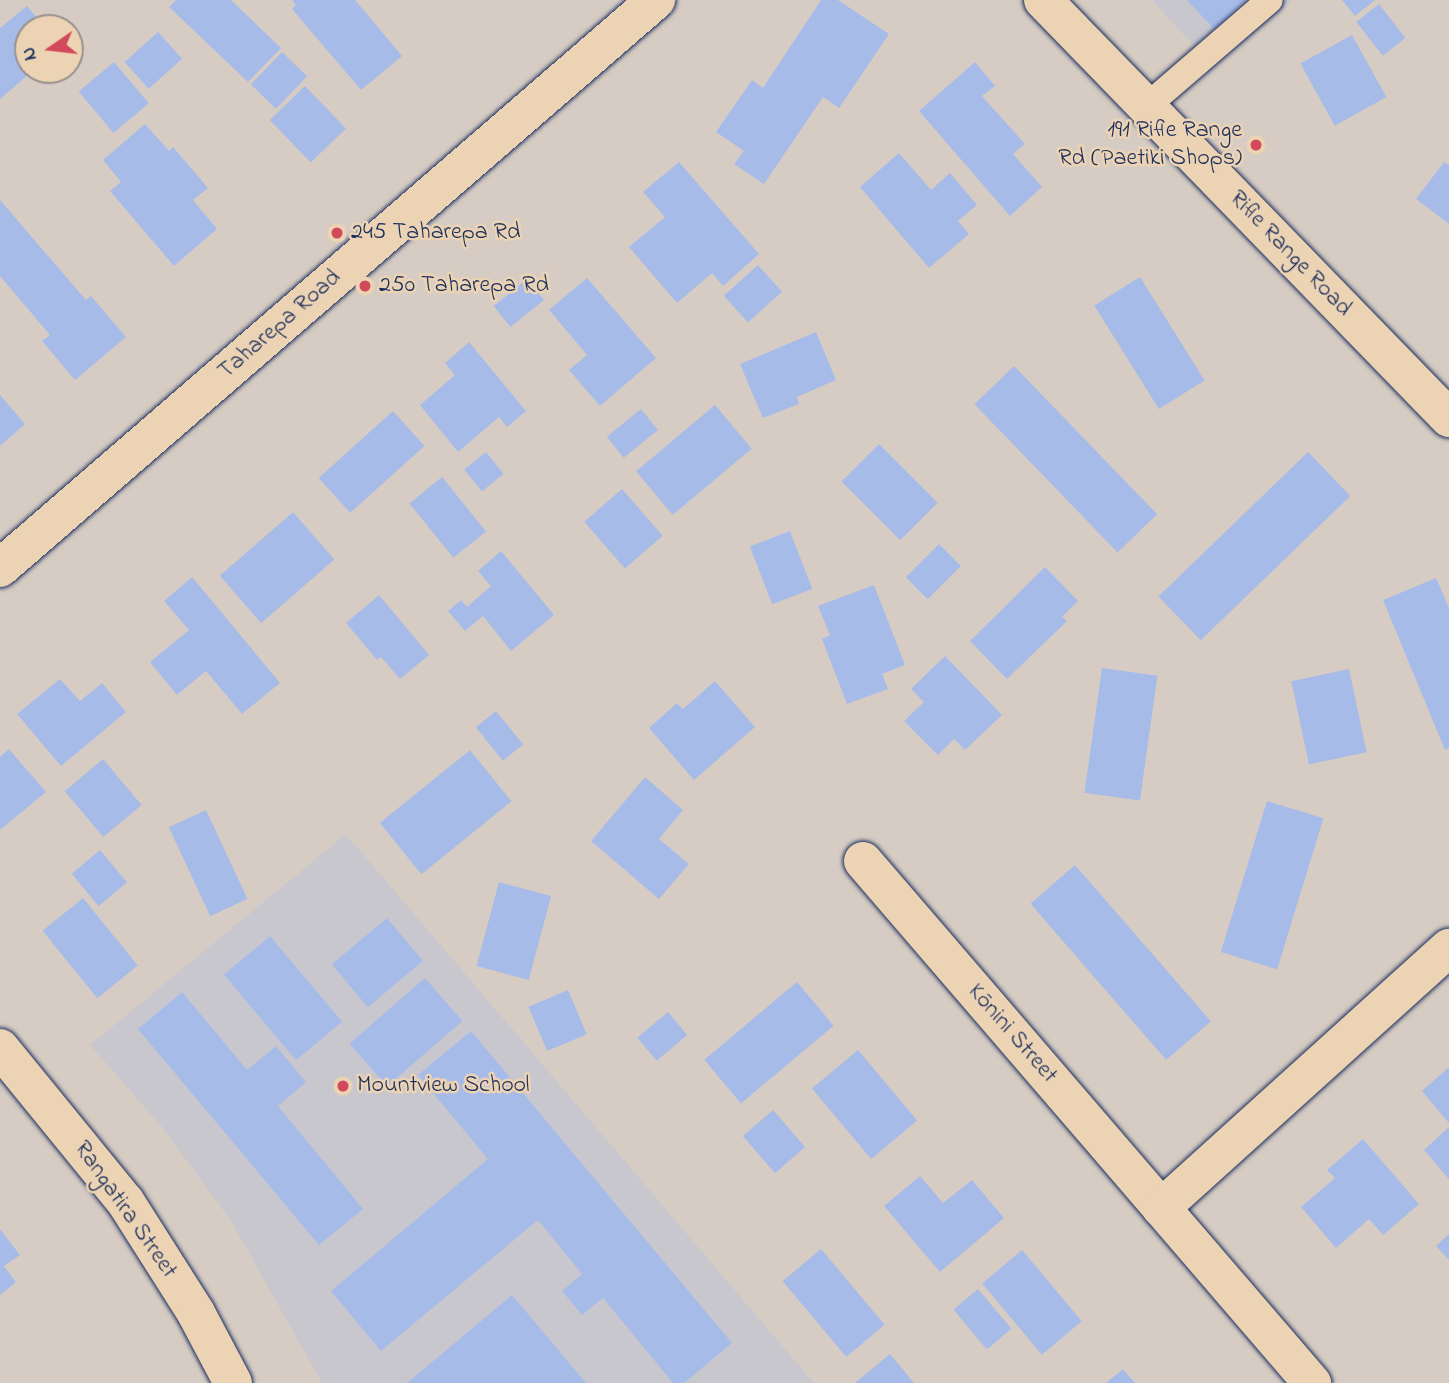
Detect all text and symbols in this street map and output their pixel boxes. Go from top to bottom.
north arrow [14,14,84,84]
text: N [15,44,45,63]
place label: 191 Rifle Range Rd (Paetiki Shops) [1058,117,1242,173]
marker: 191 Rifle Range Rd (Paetiki Shops) [1248,137,1264,153]
street label: Rifle Range Road [1223,185,1357,323]
place label: 245 Taharepa Rd [351,219,521,247]
marker: 245 Taharepa Rd [329,225,345,241]
street label: Taharepa Road [213,264,347,386]
place label: 250 Taharepa Rd [379,272,549,300]
marker: 250 Taharepa Rd [357,278,373,294]
street label: Kōnini Street [961,978,1063,1090]
place label: Mountview School [357,1072,529,1100]
marker: Mountview School [335,1078,351,1094]
street label: Rangatira Street [67,1136,183,1284]

